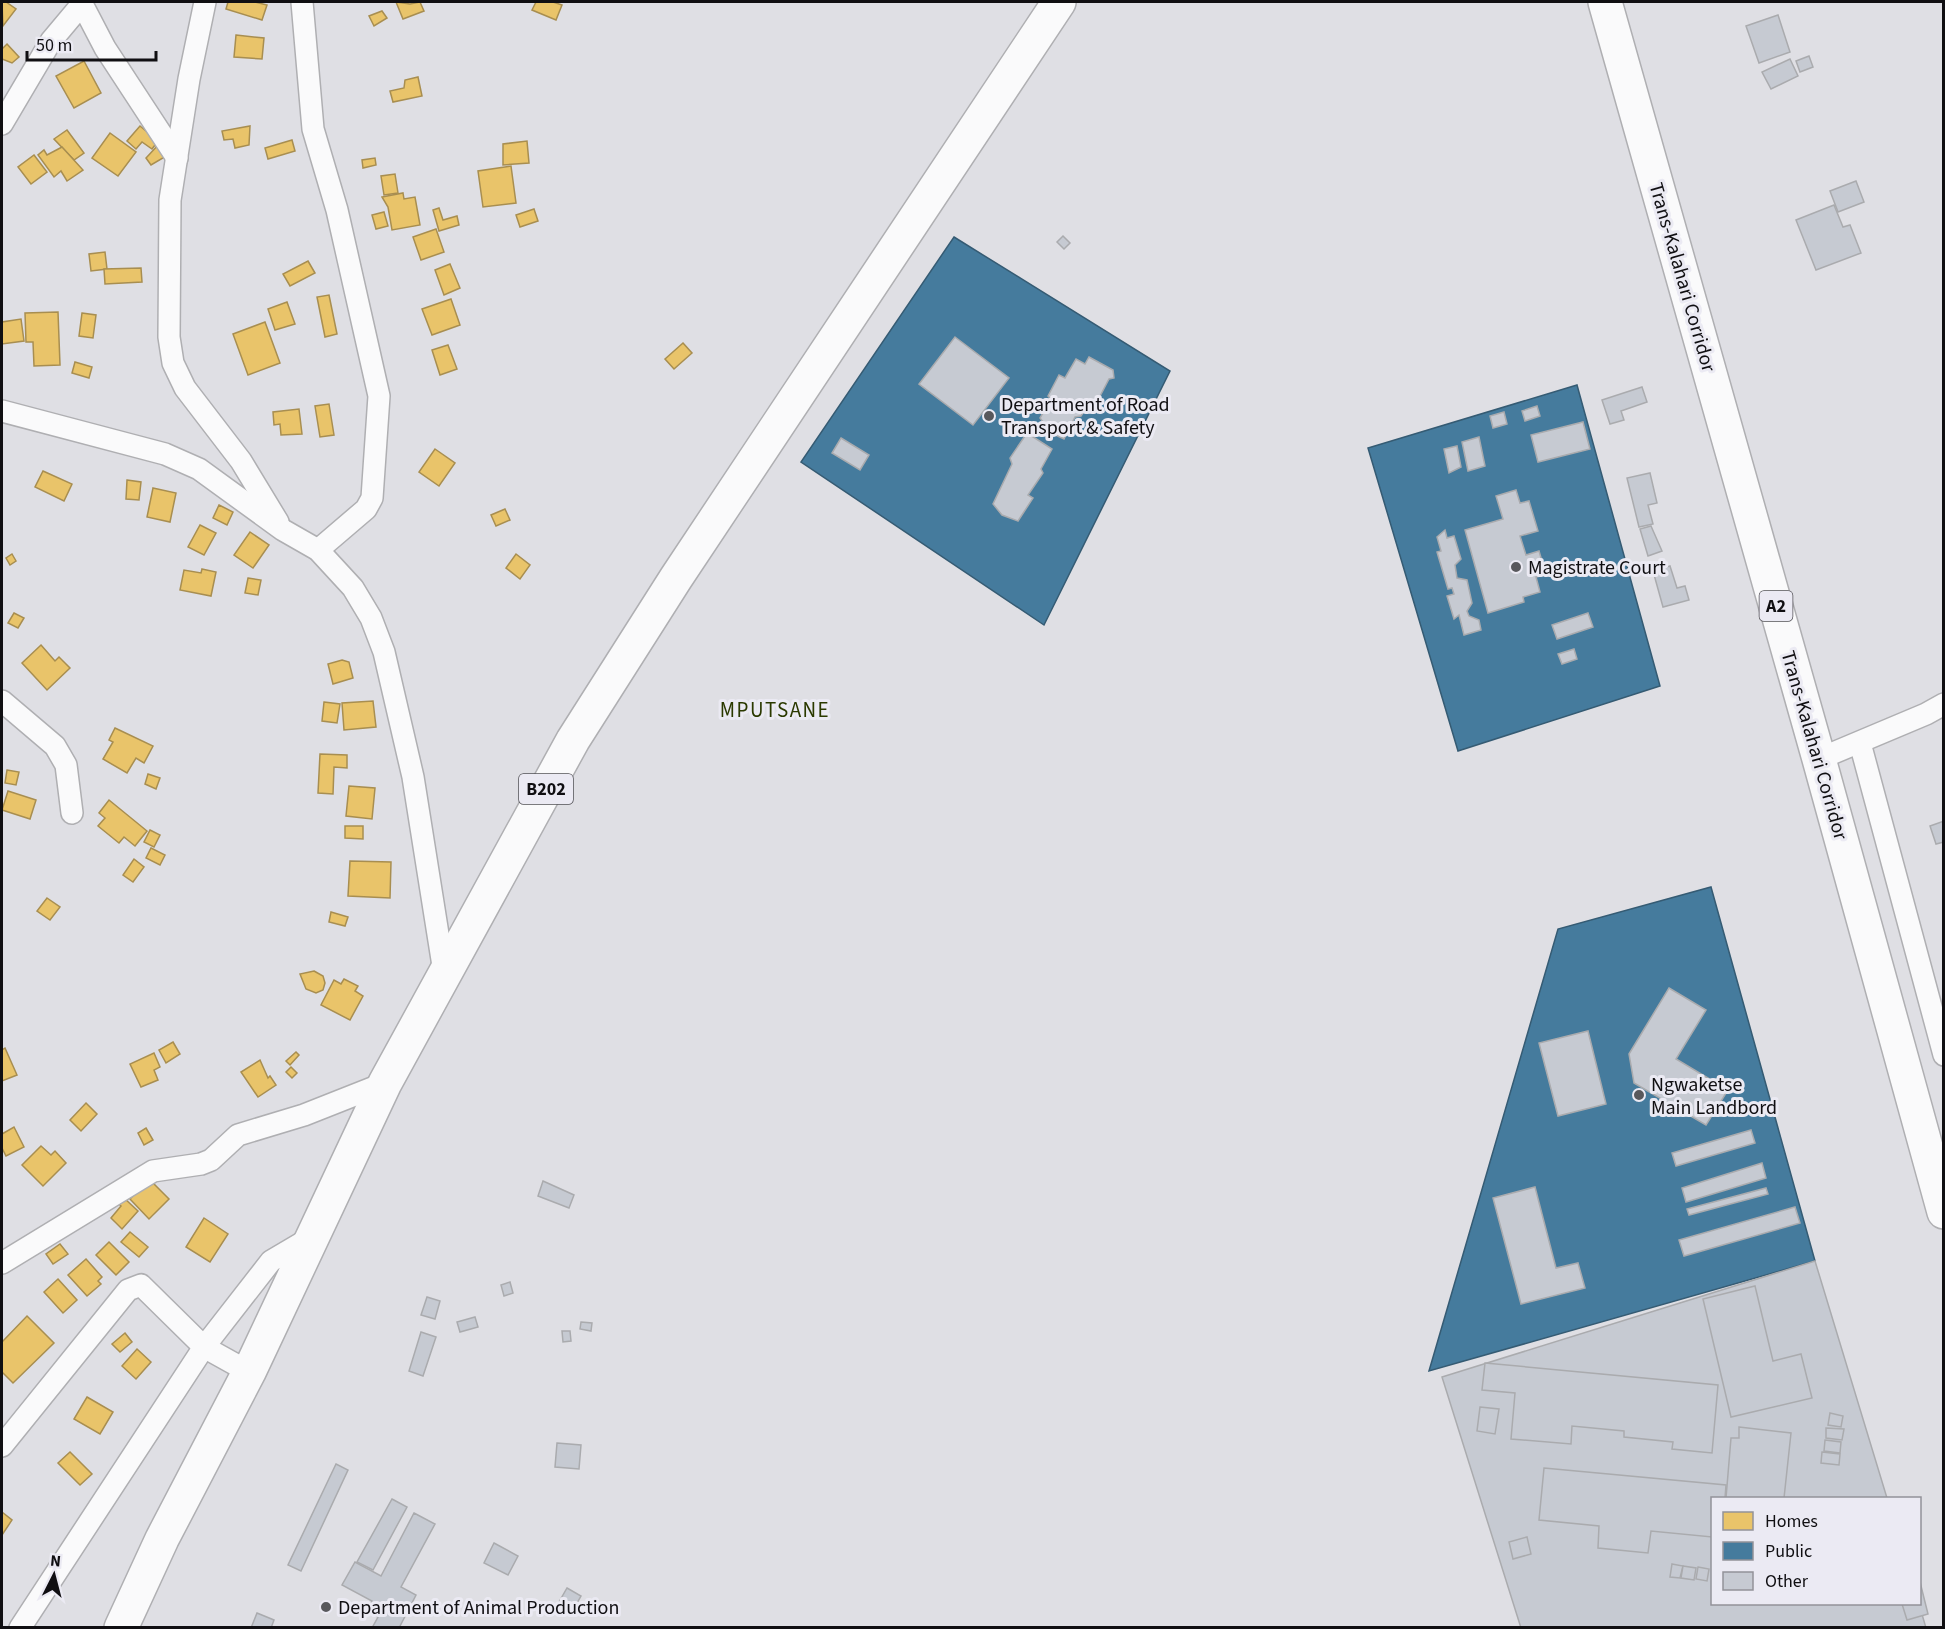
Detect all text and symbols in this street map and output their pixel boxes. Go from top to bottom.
scale bar [27,24,156,62]
text: 50 m [36,33,72,58]
street label: Trans-Kalahari Corridor [1642,179,1722,375]
place label: Department of Road Transport & Safety [1001,391,1170,442]
marker: Department of Road Transport & Safety [982,409,996,423]
place label: Magistrate Court [1528,554,1666,582]
marker: Magistrate Court [1509,560,1523,574]
road number: A2 [1760,591,1792,621]
street label: Trans-Kalahari Corridor [1774,647,1854,843]
district label: MPUTSANE [720,695,830,725]
road number: B202 [519,774,573,804]
place label: Ngwaketse Main Landbord [1651,1071,1777,1122]
marker: Ngwaketse Main Landbord [1632,1088,1646,1102]
legend [1711,1497,1921,1605]
text: Homes [1765,1509,1818,1534]
text: Public [1765,1539,1812,1564]
north arrow [24,1545,84,1605]
text: N [49,1550,62,1573]
text: Other [1765,1569,1809,1594]
place label: Department of Animal Production [338,1594,619,1622]
marker: Department of Animal Production [319,1600,333,1614]

